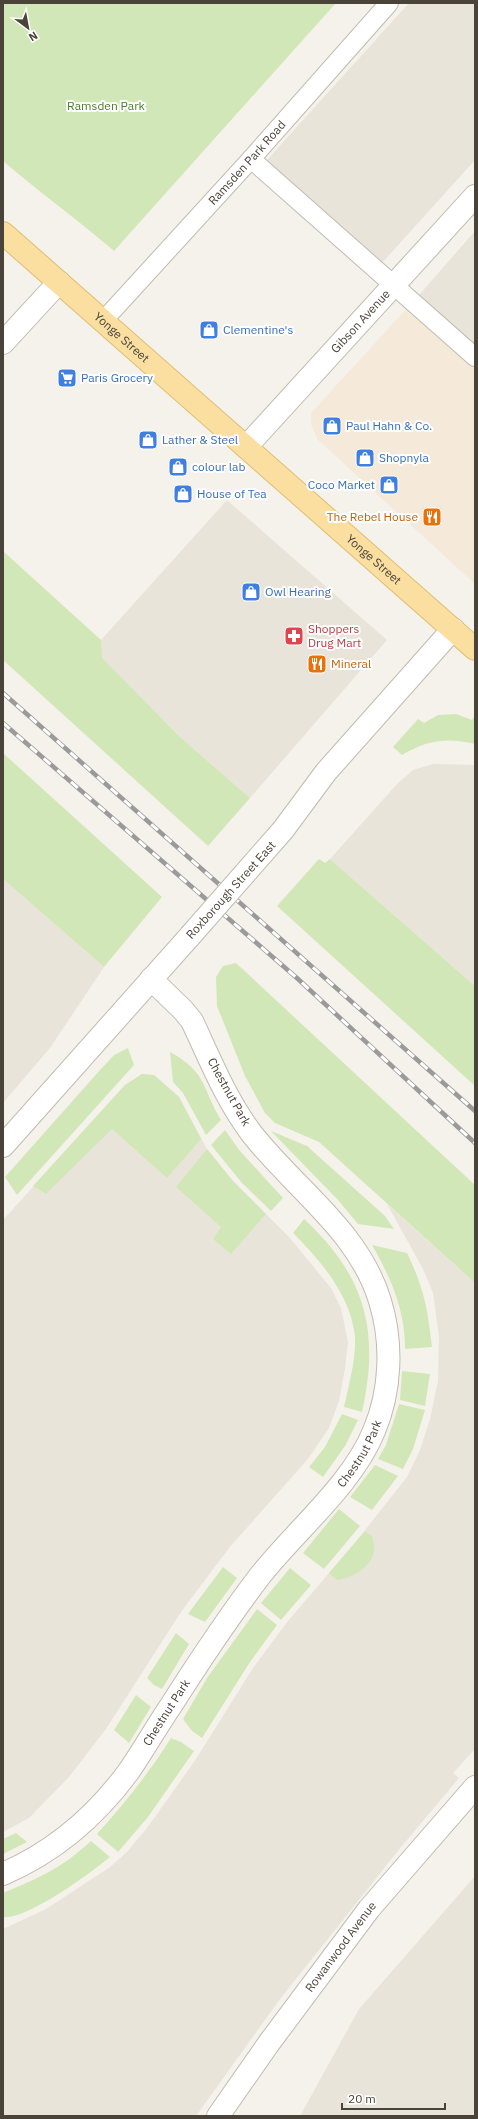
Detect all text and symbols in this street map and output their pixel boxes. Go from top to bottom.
north arrow [8,8,48,48]
text: N [26,28,40,45]
park label: Ramsden Park [67,98,146,113]
street label: Ramsden Park Road [205,117,289,208]
street label: Gibson Avenue [327,286,393,356]
street label: Yonge Street [91,309,153,365]
shop icon: Clementine's [198,319,220,341]
place label: Clementine's [223,322,293,337]
supermarket icon: Paris Grocery [56,367,78,389]
place label: Paris Grocery [81,370,153,385]
shop icon: Paul Hahn & Co. [321,415,343,437]
place label: Paul Hahn & Co. [346,418,432,433]
shop icon: Lather & Steel [137,429,159,451]
place label: Lather & Steel [162,432,238,447]
shop icon: Shopnyla [354,447,376,469]
place label: Shopnyla [379,450,429,465]
shop icon: colour lab [167,456,189,478]
place label: colour lab [192,459,245,474]
shop icon: Coco Market [378,474,400,496]
place label: Coco Market [308,477,375,492]
shop icon: House of Tea [172,483,194,505]
place label: House of Tea [197,486,267,501]
restaurant icon: The Rebel House [421,506,443,528]
place label: The Rebel House [327,509,418,524]
street label: Yonge Street [343,531,405,588]
shop icon: Owl Hearing [240,581,262,603]
place label: Owl Hearing [265,584,332,599]
place label: Shoppers Drug Mart [308,621,361,650]
pharmacy icon: Shoppers Drug Mart [283,625,305,647]
restaurant icon: Mineral [306,653,328,675]
place label: Mineral [331,656,371,671]
street label: Roxborough Street East [183,838,279,942]
street label: Chestnut Park [205,1055,255,1129]
street label: Chestnut Park [334,1417,385,1490]
street label: Chestnut Park [139,1676,193,1748]
street label: Rowanwood Avenue [302,1898,379,1995]
scale bar [342,2085,445,2111]
text: 20 m [348,2091,376,2106]

